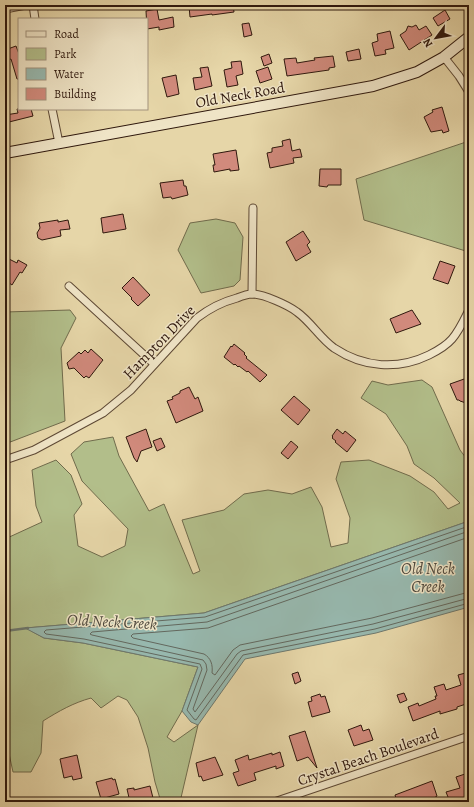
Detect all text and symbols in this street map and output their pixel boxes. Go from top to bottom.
legend [18,18,148,110]
north arrow [416,18,456,58]
text: Road [54,26,80,42]
text: N [419,36,436,50]
text: Park [54,46,77,62]
text: Water [53,66,84,82]
street label: Old Neck Road [194,77,287,113]
text: Building [54,86,96,102]
street label: Hampton Drive [119,300,200,383]
water label: Old Neck Creek [401,558,455,598]
water label: Old Neck Creek [67,609,157,635]
street label: Crystal Beach Boulevard [295,723,442,791]

